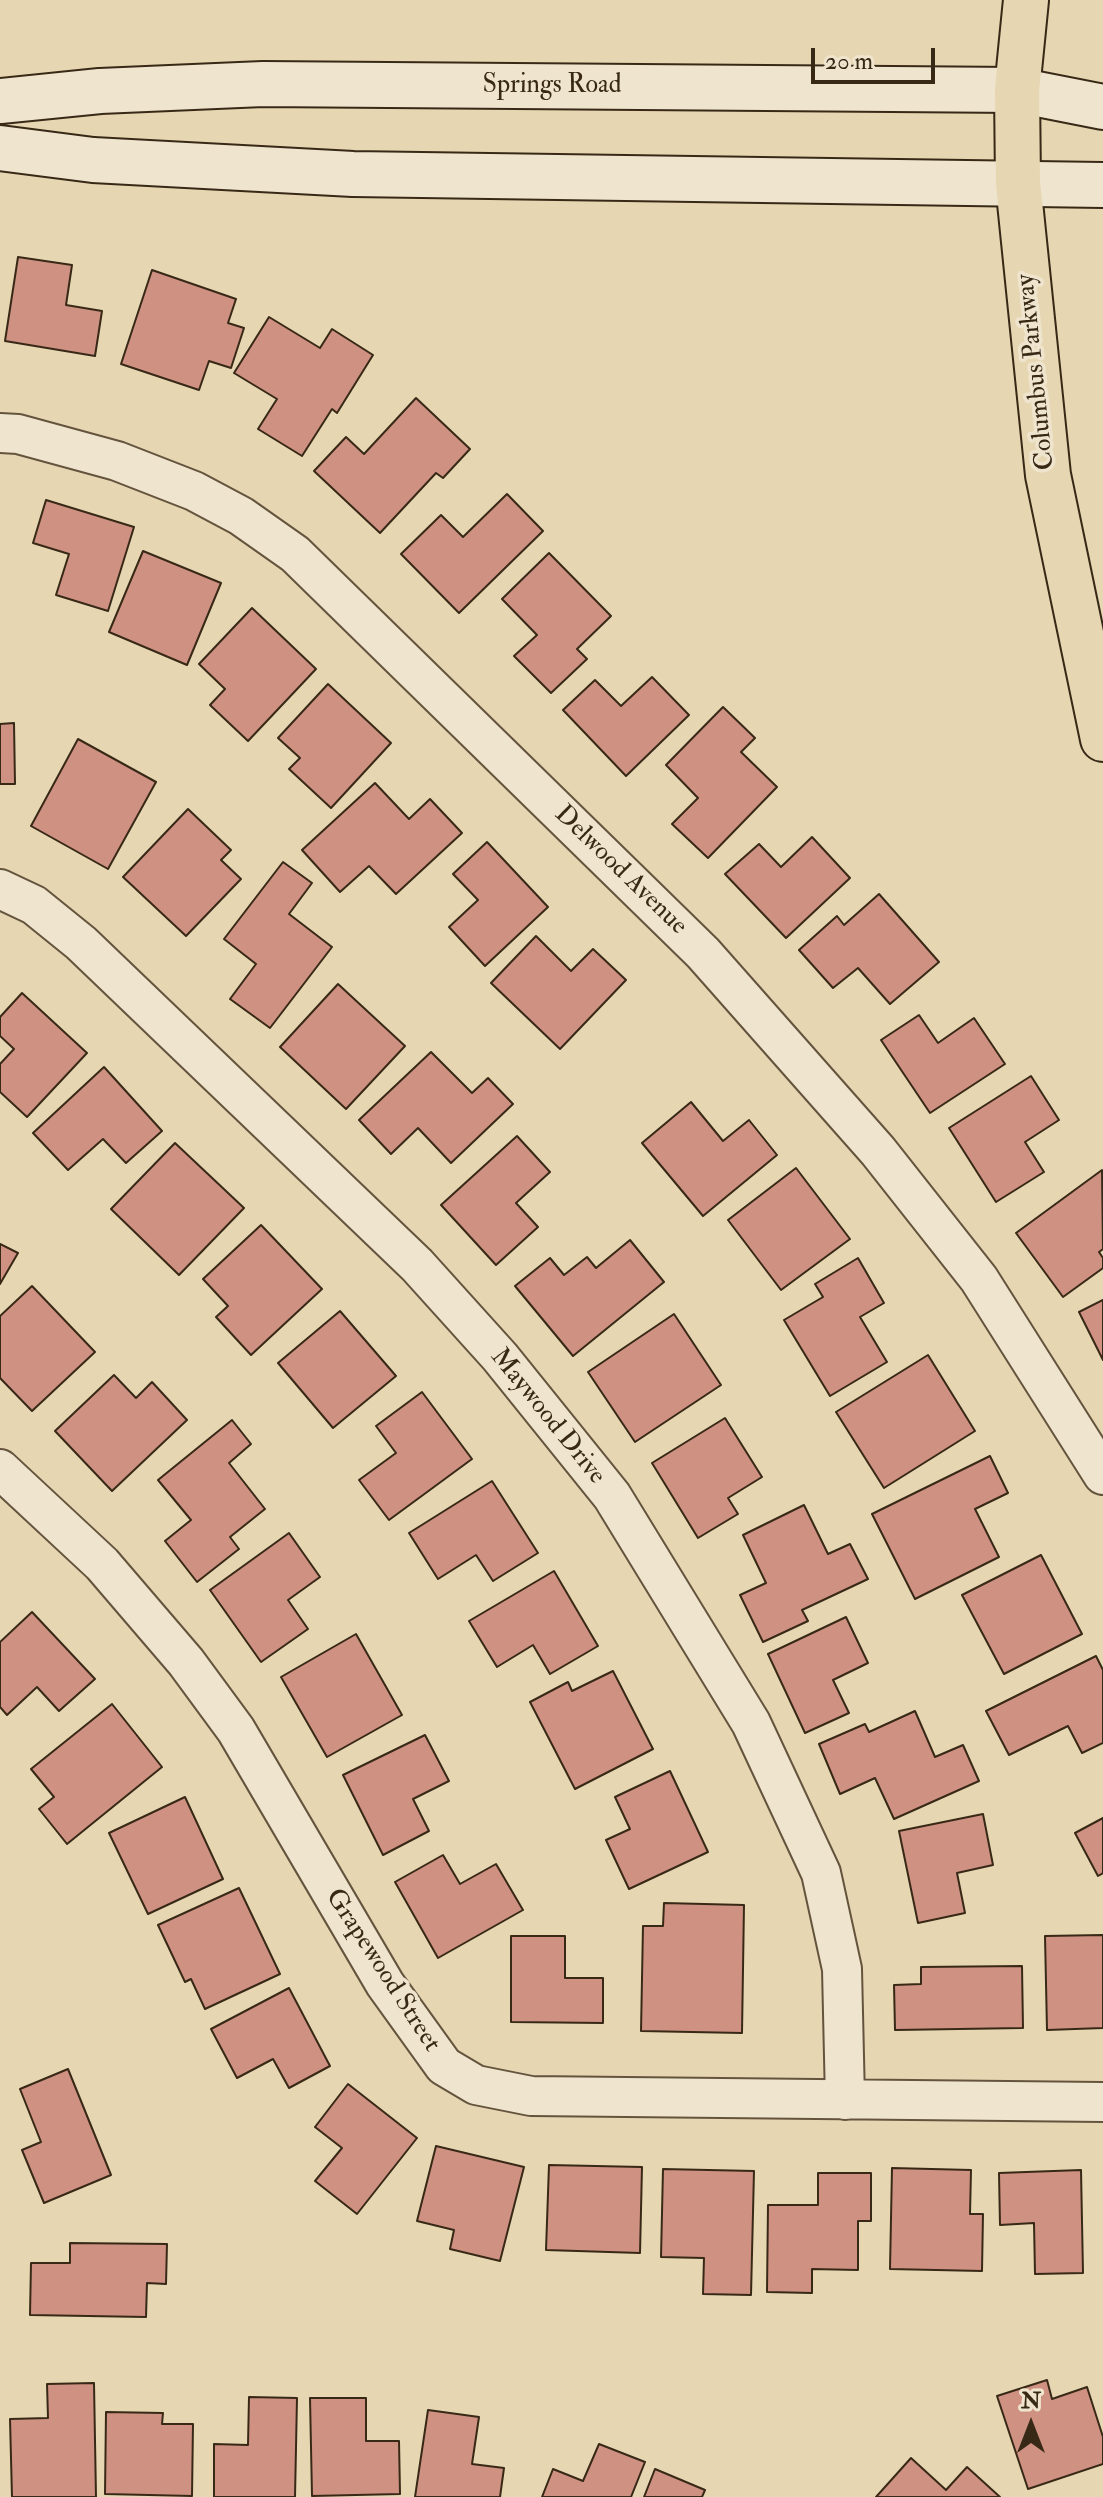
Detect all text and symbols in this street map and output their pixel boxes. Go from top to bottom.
scale bar [815,32,939,82]
text: 20 m [825,46,873,77]
street label: Springs Road [482,70,622,102]
street label: Columbus Parkway [1011,272,1063,472]
street label: Delwood Avenue [547,800,693,942]
street label: Maywood Drive [483,1343,611,1491]
street label: Grapewood Street [318,1884,446,2058]
north arrow [991,2385,1071,2465]
text: N [1021,2387,1041,2415]

